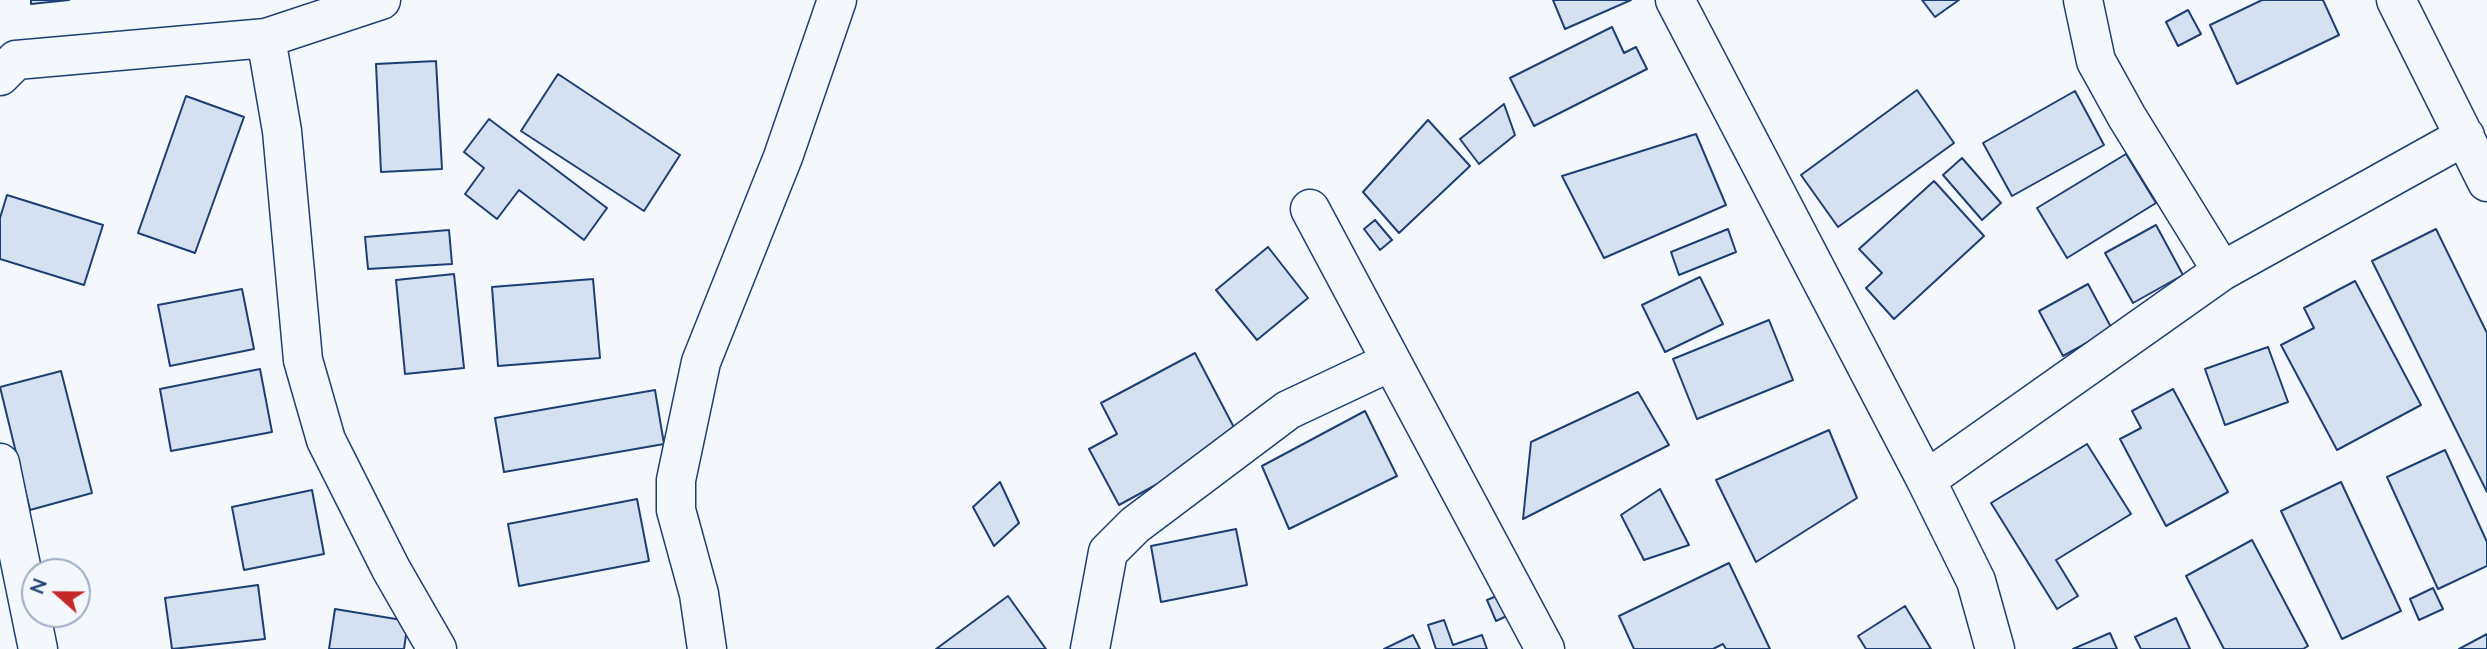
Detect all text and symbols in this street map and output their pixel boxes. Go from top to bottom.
north arrow [21,558,91,628]
text: N [24,575,51,597]

